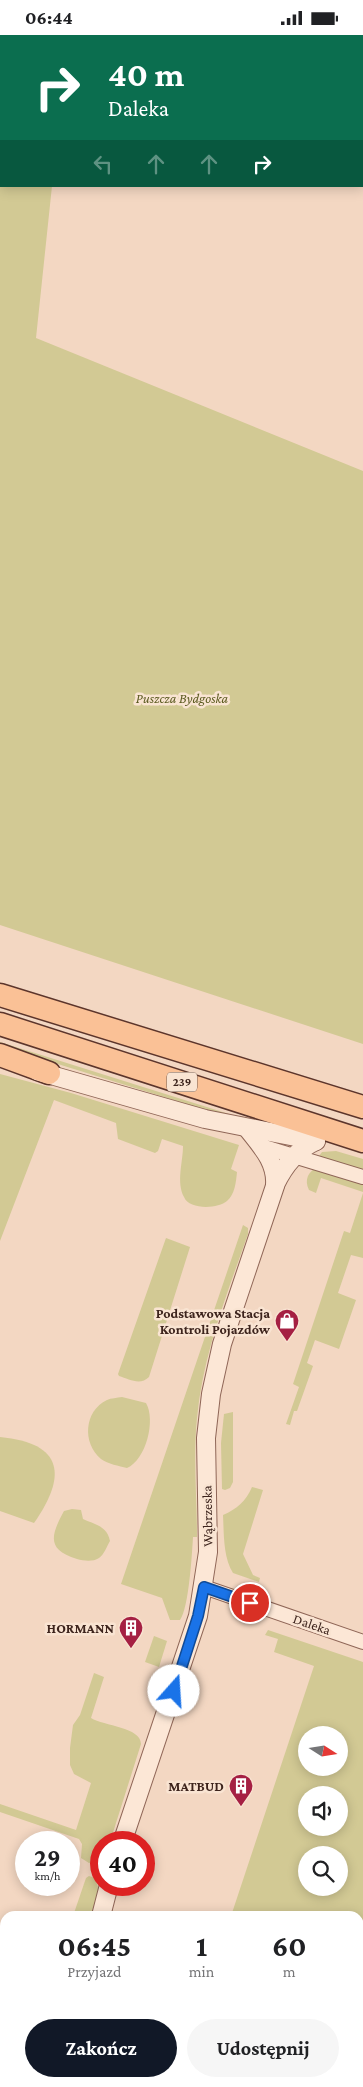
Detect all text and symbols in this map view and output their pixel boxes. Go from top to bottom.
text: 06:44 [25,7,73,28]
icon: right [25,55,90,120]
text: 40 m [108,55,185,94]
text: Daleka [108,96,169,121]
icon: left [89,150,117,178]
icon: ahead [142,150,170,178]
icon: ahead [195,150,223,178]
icon: right [248,150,276,178]
park label: Puszcza Bydgoska [136,690,229,706]
road number: 239 [167,1073,197,1091]
place label: Podstawowa Stacja Kontroli Pojazdów [156,1305,271,1338]
shop icon: Podstawowa Stacja Kontroli Pojazdów [274,1308,300,1342]
street label: Wąbrzeska [198,1485,216,1547]
pin [229,1582,271,1624]
icon: arrive [236,1589,264,1617]
street label: Daleka [291,1610,333,1638]
building icon: HORMANN [118,1615,144,1649]
place label: HORMANN [47,1620,114,1636]
position arrow [147,1664,199,1716]
north arrow [298,1726,348,1776]
map controls [298,1726,348,1896]
building icon: MATBUD [228,1773,254,1807]
place label: MATBUD [168,1778,224,1794]
button: sound [298,1786,348,1836]
speed limit sign: 40 [90,1831,155,1896]
text: 29 [34,1844,61,1871]
button: search [298,1846,348,1896]
text: km/h [35,1869,60,1883]
text: 06:45 [58,1929,131,1962]
text: 1 [196,1929,207,1962]
text: 60 [272,1929,306,1962]
text: Przyjazd [67,1963,122,1980]
text: min [189,1963,214,1980]
text: m [283,1963,296,1980]
button: Zakończ [25,2019,177,2077]
button: Udostępnij [187,2019,339,2077]

